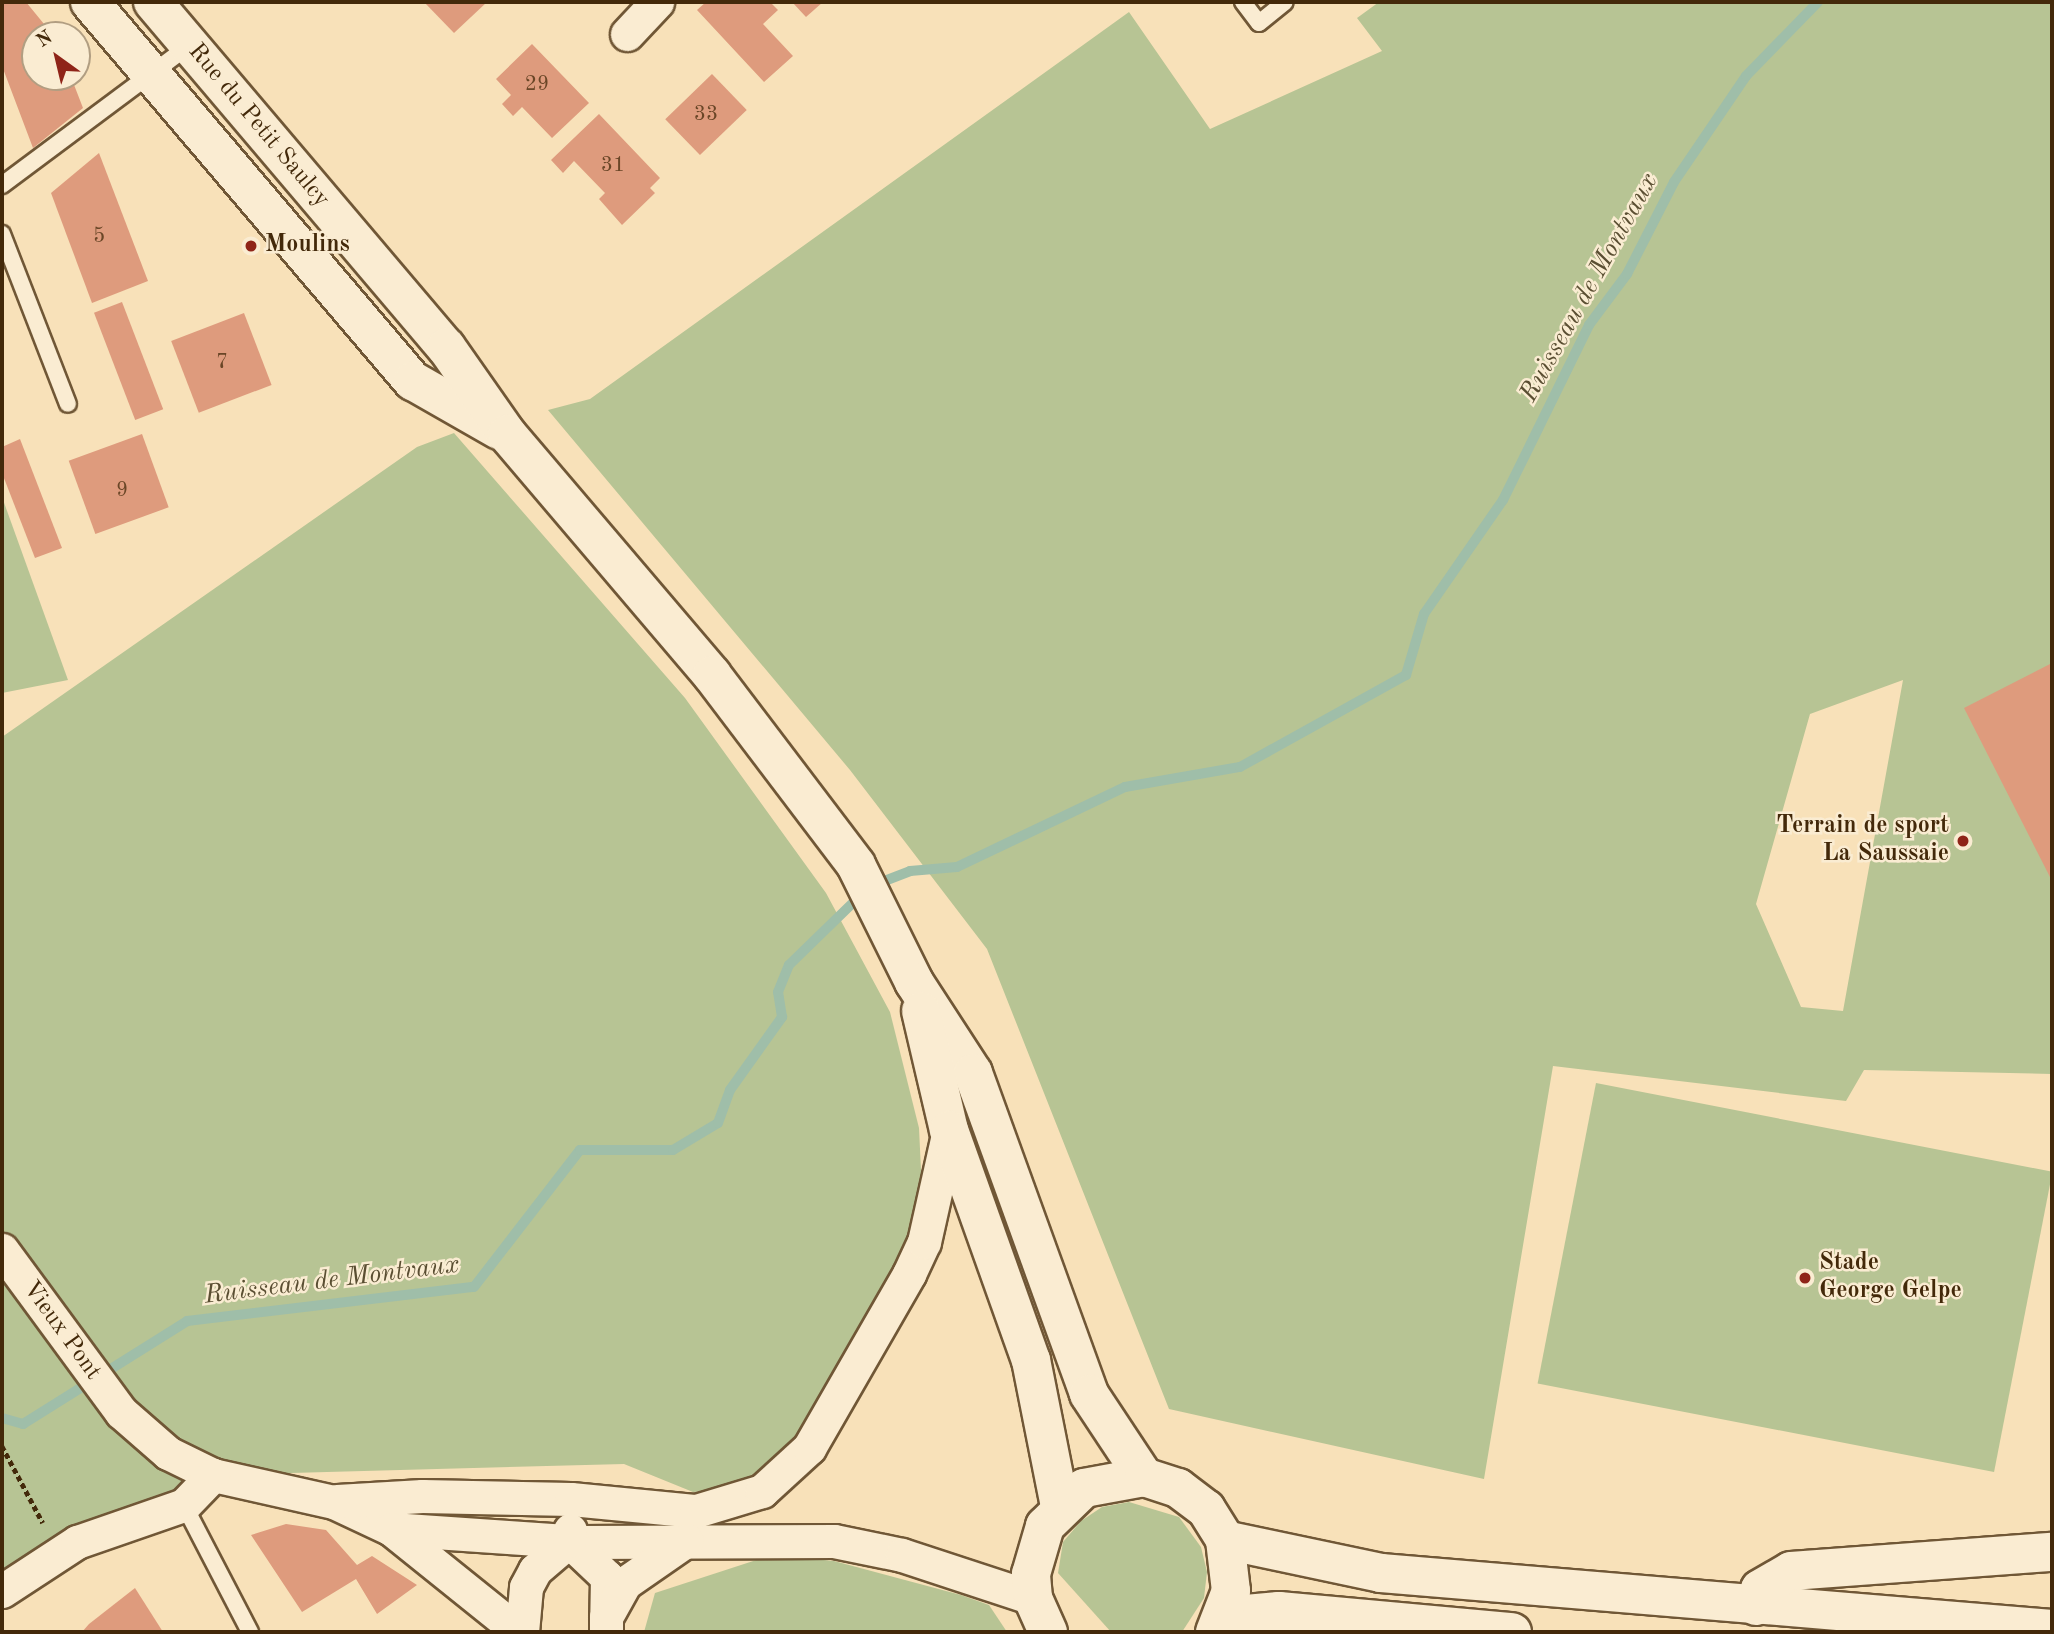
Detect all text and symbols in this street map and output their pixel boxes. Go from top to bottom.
north arrow [21,21,91,91]
text: N [34,28,56,52]
street label: Rue du Petit Saulcy [181,38,335,214]
house number: 29 [525,72,549,98]
house number: 33 [694,102,718,128]
house number: 31 [601,153,625,179]
water label: Ruisseau de Montvaux [1514,168,1666,408]
house number: 5 [93,224,105,250]
place label: Moulins [265,232,350,260]
marker: Moulins [243,238,259,254]
house number: 7 [216,350,228,376]
house number: 9 [116,478,128,504]
place label: Terrain de sport La Saussaie [1776,813,1949,869]
marker: Terrain de sport La Saussaie [1955,833,1971,849]
water label: Ruisseau de Montvaux [203,1250,461,1312]
place label: Stade George Gelpe [1819,1250,1962,1306]
marker: Stade George Gelpe [1797,1270,1813,1286]
street label: Vieux Pont [15,1276,107,1386]

